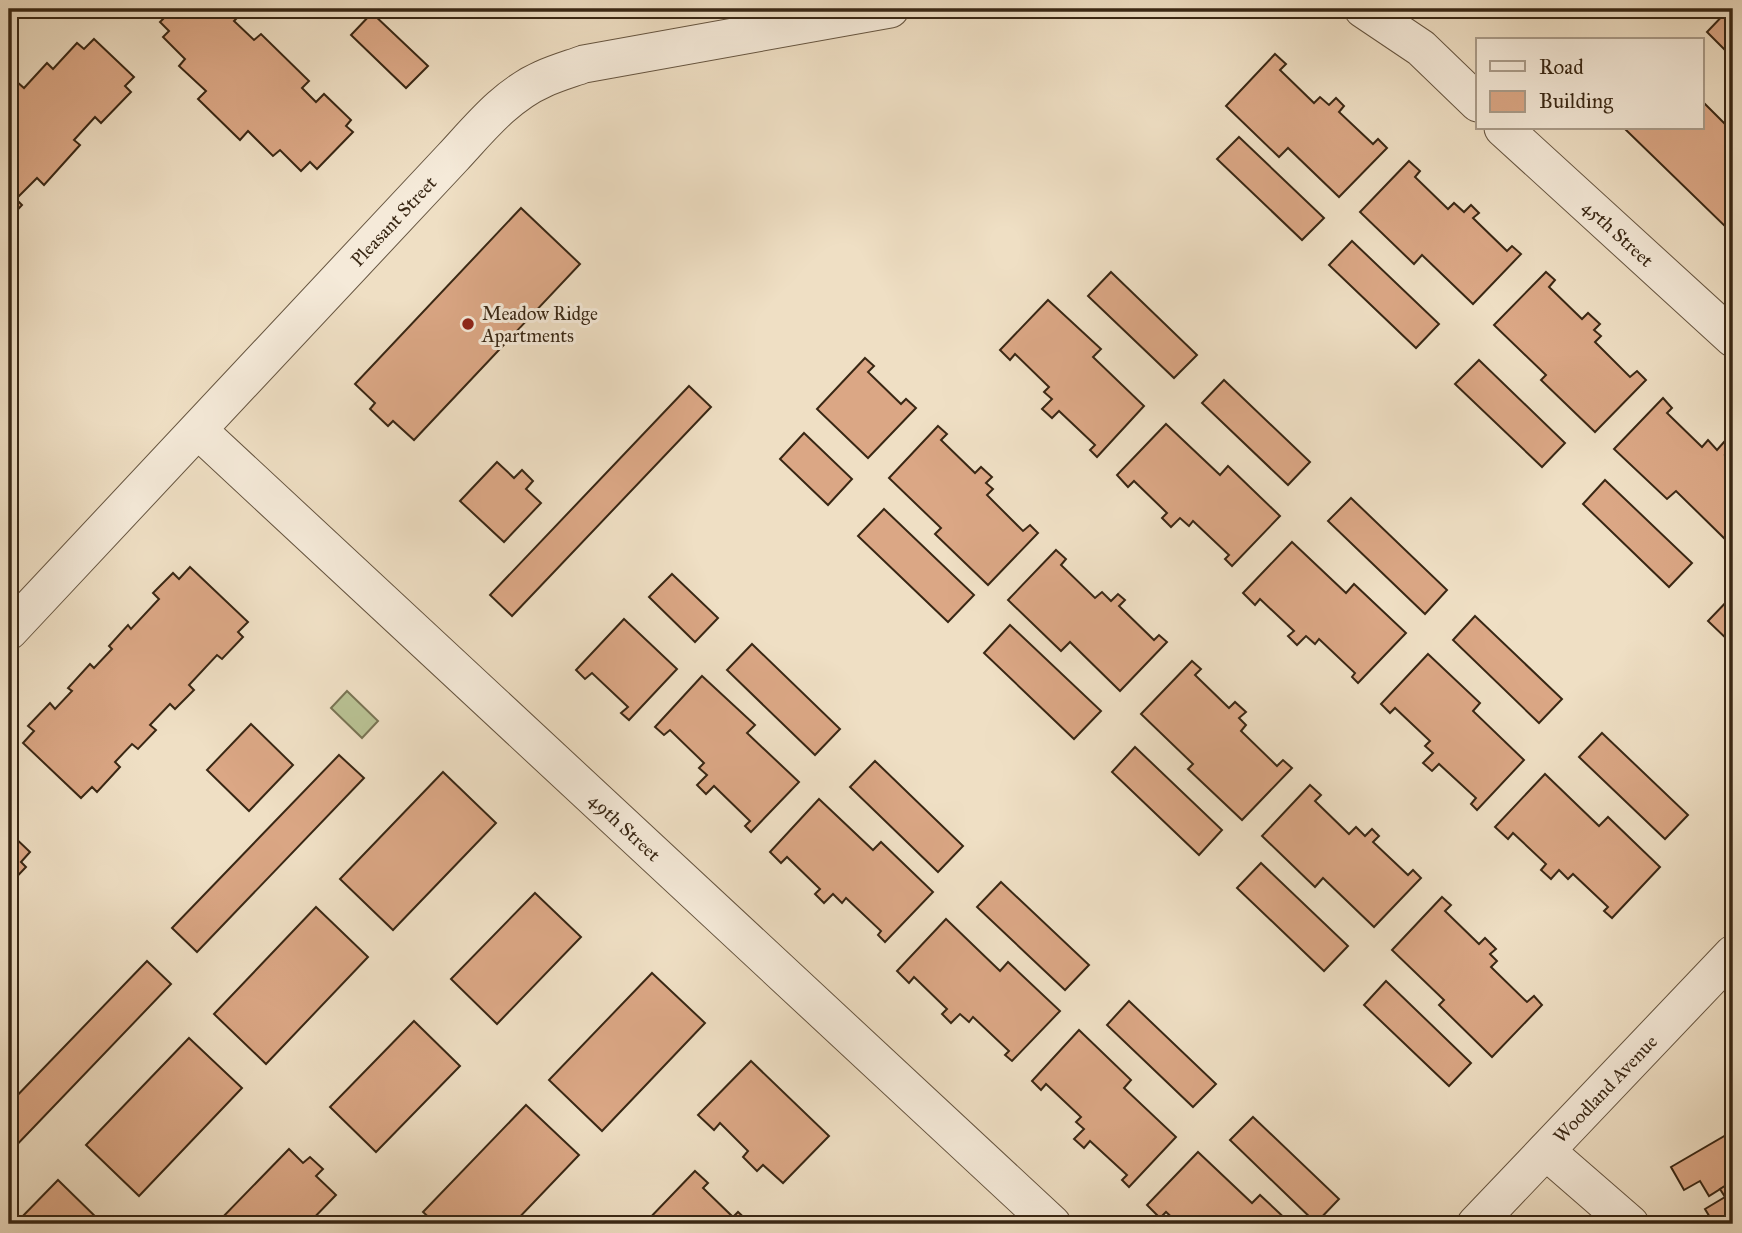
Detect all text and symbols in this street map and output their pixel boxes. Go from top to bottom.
legend [1476,38,1704,130]
text: Road [1539,54,1584,80]
text: Building [1539,88,1613,114]
street label: Pleasant Street [346,171,442,271]
street label: 45th Street [1578,195,1658,272]
place label: Meadow Ridge Apartments [481,302,598,347]
marker: Meadow Ridge Apartments [460,316,476,332]
street label: 49th Street [584,788,665,866]
street label: Woodland Avenue [1549,1030,1662,1148]

